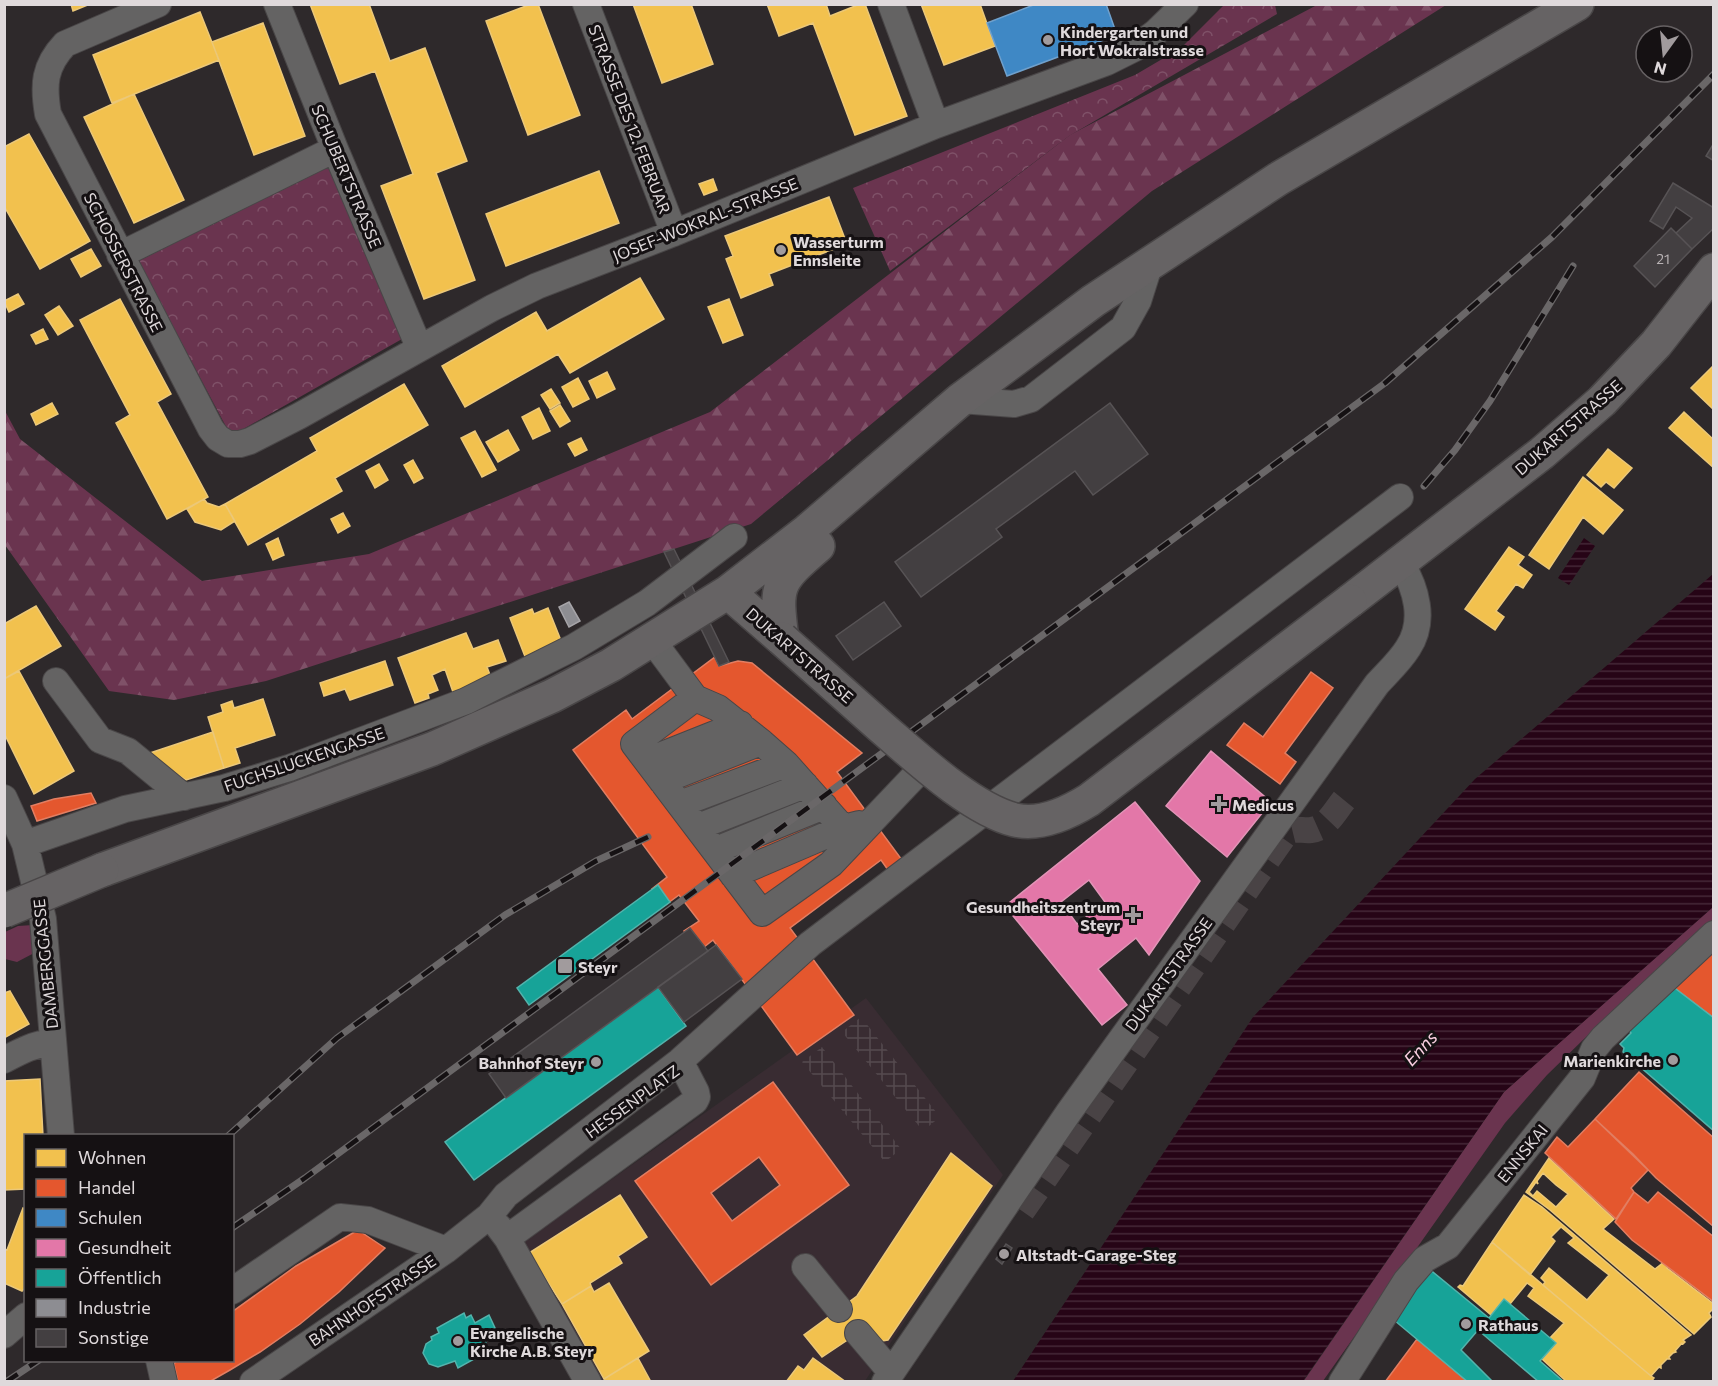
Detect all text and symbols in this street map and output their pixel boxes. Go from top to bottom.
street label: STRASSE DES 12. FEBRUAR [585,22,675,217]
place label: Kindergarten und Hort Wokralstrasse [1060,22,1204,59]
north arrow [1634,24,1694,84]
marker: Kindergarten und Hort Wokralstrasse [1041,33,1055,47]
text: N [1652,58,1668,80]
street label: SCHUBERTSTRASSE [308,101,386,251]
street label: JOSEF-WOKRAL-STRASSE [609,173,801,265]
street label: SCHOSSERSTRASSE [81,189,167,335]
place label: Wasserturm Ennsleite [793,232,884,269]
marker: Wasserturm Ennsleite [774,243,788,257]
house number: 21 [1656,250,1670,267]
street label: DUKARTSTRASSE [1511,375,1625,479]
street label: DUKARTSTRASSE [743,603,857,707]
street label: FUCHSLUCKENGASSE [221,723,387,795]
marker: Medicus [1210,795,1228,813]
place label: Medicus [1232,795,1294,814]
place label: Gesundheitszentrum Steyr [966,897,1120,934]
street label: DAMBERGGASSE [29,898,61,1030]
marker: Gesundheitszentrum Steyr [1124,906,1142,924]
street label: DUKARTSTRASSE [1121,914,1215,1034]
marker: Steyr [556,957,574,975]
place label: Steyr [578,957,618,976]
water label: Enns [1398,1026,1442,1070]
place label: Marienkirche [1563,1051,1661,1070]
place label: Bahnhof Steyr [478,1053,584,1072]
marker: Marienkirche [1666,1053,1680,1067]
marker: Bahnhof Steyr [589,1055,603,1069]
street label: HESSENPLATZ [581,1060,683,1142]
street label: ENNSKAI [1493,1120,1551,1186]
legend [24,1134,234,1362]
text: Wohnen [78,1146,146,1168]
text: Handel [78,1176,136,1198]
text: Schulen [78,1206,142,1228]
text: Gesundheit [78,1236,171,1258]
place label: Altstadt-Garage-Steg [1016,1245,1177,1264]
marker: Altstadt-Garage-Steg [997,1247,1011,1261]
street label: BAHNHOFSTRASSE [305,1250,439,1350]
text: Öffentlich [78,1266,162,1288]
text: Industrie [78,1296,151,1318]
place label: Rathaus [1478,1315,1538,1334]
marker: Rathaus [1459,1317,1473,1331]
place label: Evangelische Kirche A.B. Steyr [470,1323,594,1360]
text: Sonstige [78,1326,149,1348]
marker: Evangelische Kirche A.B. Steyr [451,1334,465,1348]

